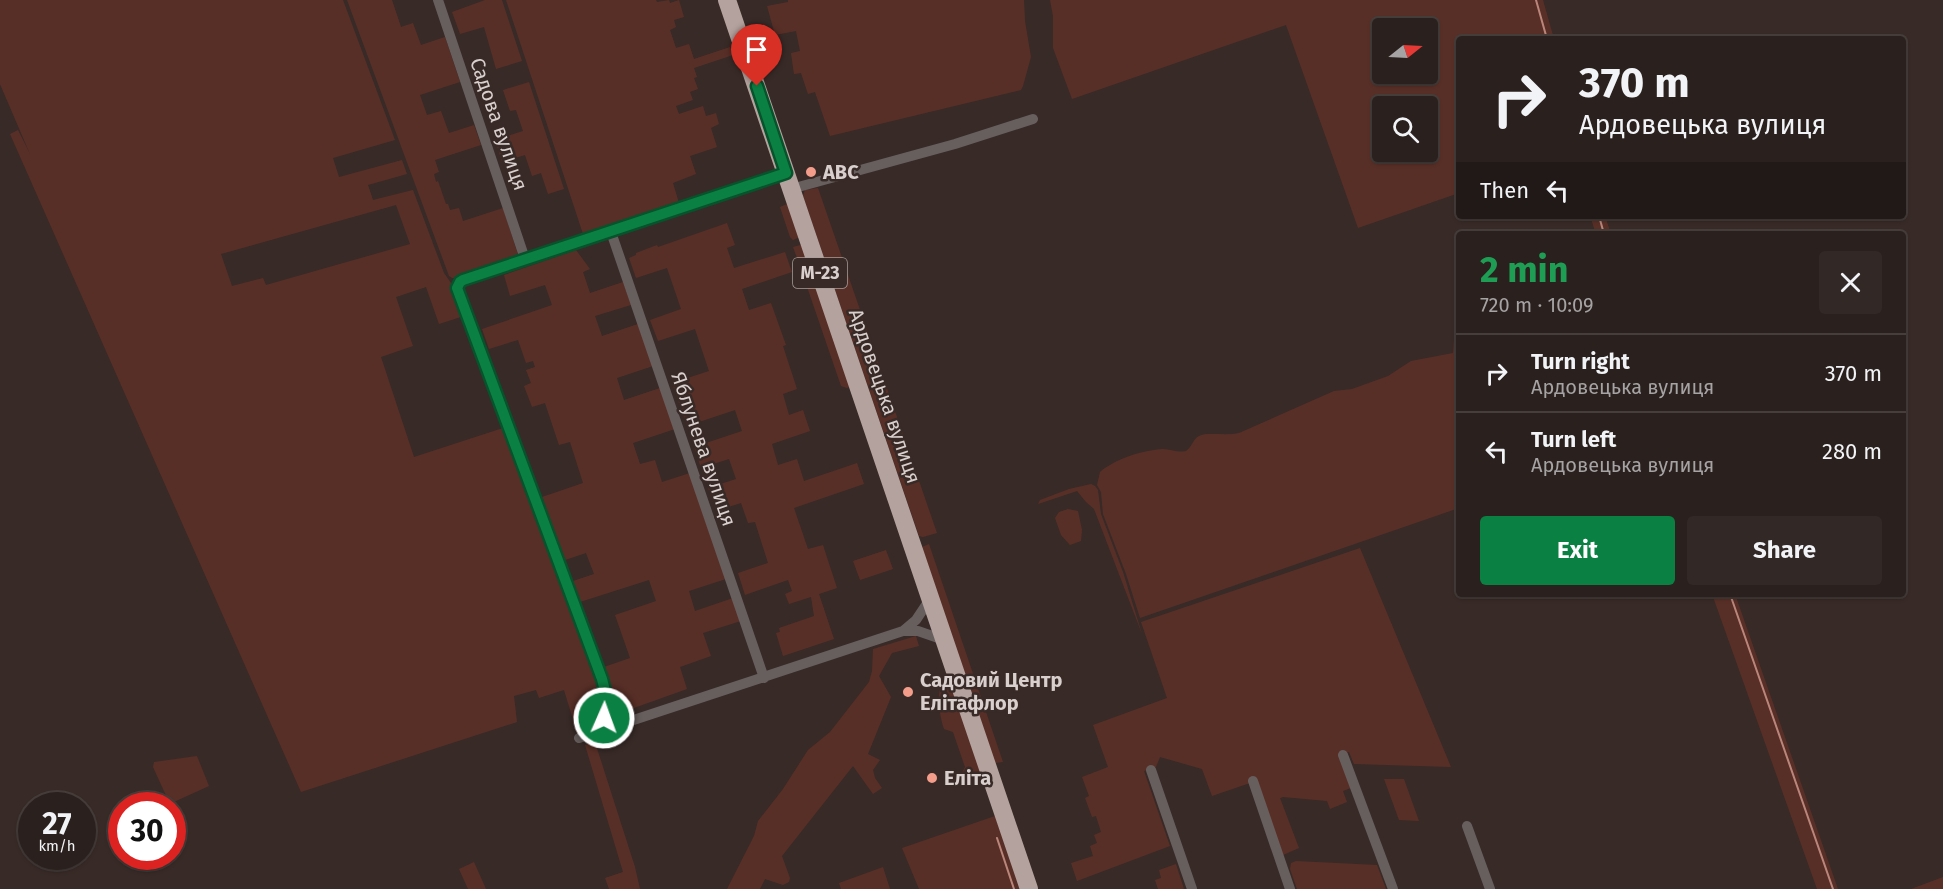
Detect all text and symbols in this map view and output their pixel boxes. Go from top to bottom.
north arrow [1372,18,1438,84]
map controls [1372,18,1438,162]
pin [731,24,782,86]
icon: arrive [740,33,773,66]
street label: Садова вулиця [465,54,533,194]
text: 370 m [1579,58,1690,108]
icon: right [1480,60,1558,138]
button: search [1372,96,1438,162]
text: Ардовецька вулиця [1579,109,1826,141]
place label: ABC [822,160,859,184]
marker: ABC [804,165,818,179]
icon: left [1541,174,1574,207]
text: Then [1480,177,1529,204]
text: 2 min [1480,248,1569,292]
button: close [1819,251,1882,314]
road number: М-23 [793,258,847,288]
text: 720 m · 10:09 [1480,293,1594,317]
street label: Ардовецька вулиця [844,305,926,487]
text: Turn right [1531,348,1630,375]
icon: right [1480,357,1513,390]
text: 370 m [1825,360,1882,387]
street label: Яблунева вулиця [666,369,742,529]
text: Ардовецька вулиця [1531,375,1714,399]
text: Turn left [1531,426,1616,453]
icon: left [1480,435,1513,468]
text: 280 m [1822,438,1882,465]
text: Ардовецька вулиця [1531,453,1714,477]
button: Exit [1480,516,1675,585]
button: Share [1687,516,1882,585]
place label: Садовий Центр Елітафлор [920,668,1062,715]
marker: Садовий Центр Елітафлор [901,685,915,699]
position arrow [572,686,636,750]
place label: Еліта [944,766,991,790]
marker: Еліта [925,771,939,785]
speed limit sign: 30 [108,792,186,870]
text: 27 [42,806,72,842]
text: km/h [38,837,76,855]

